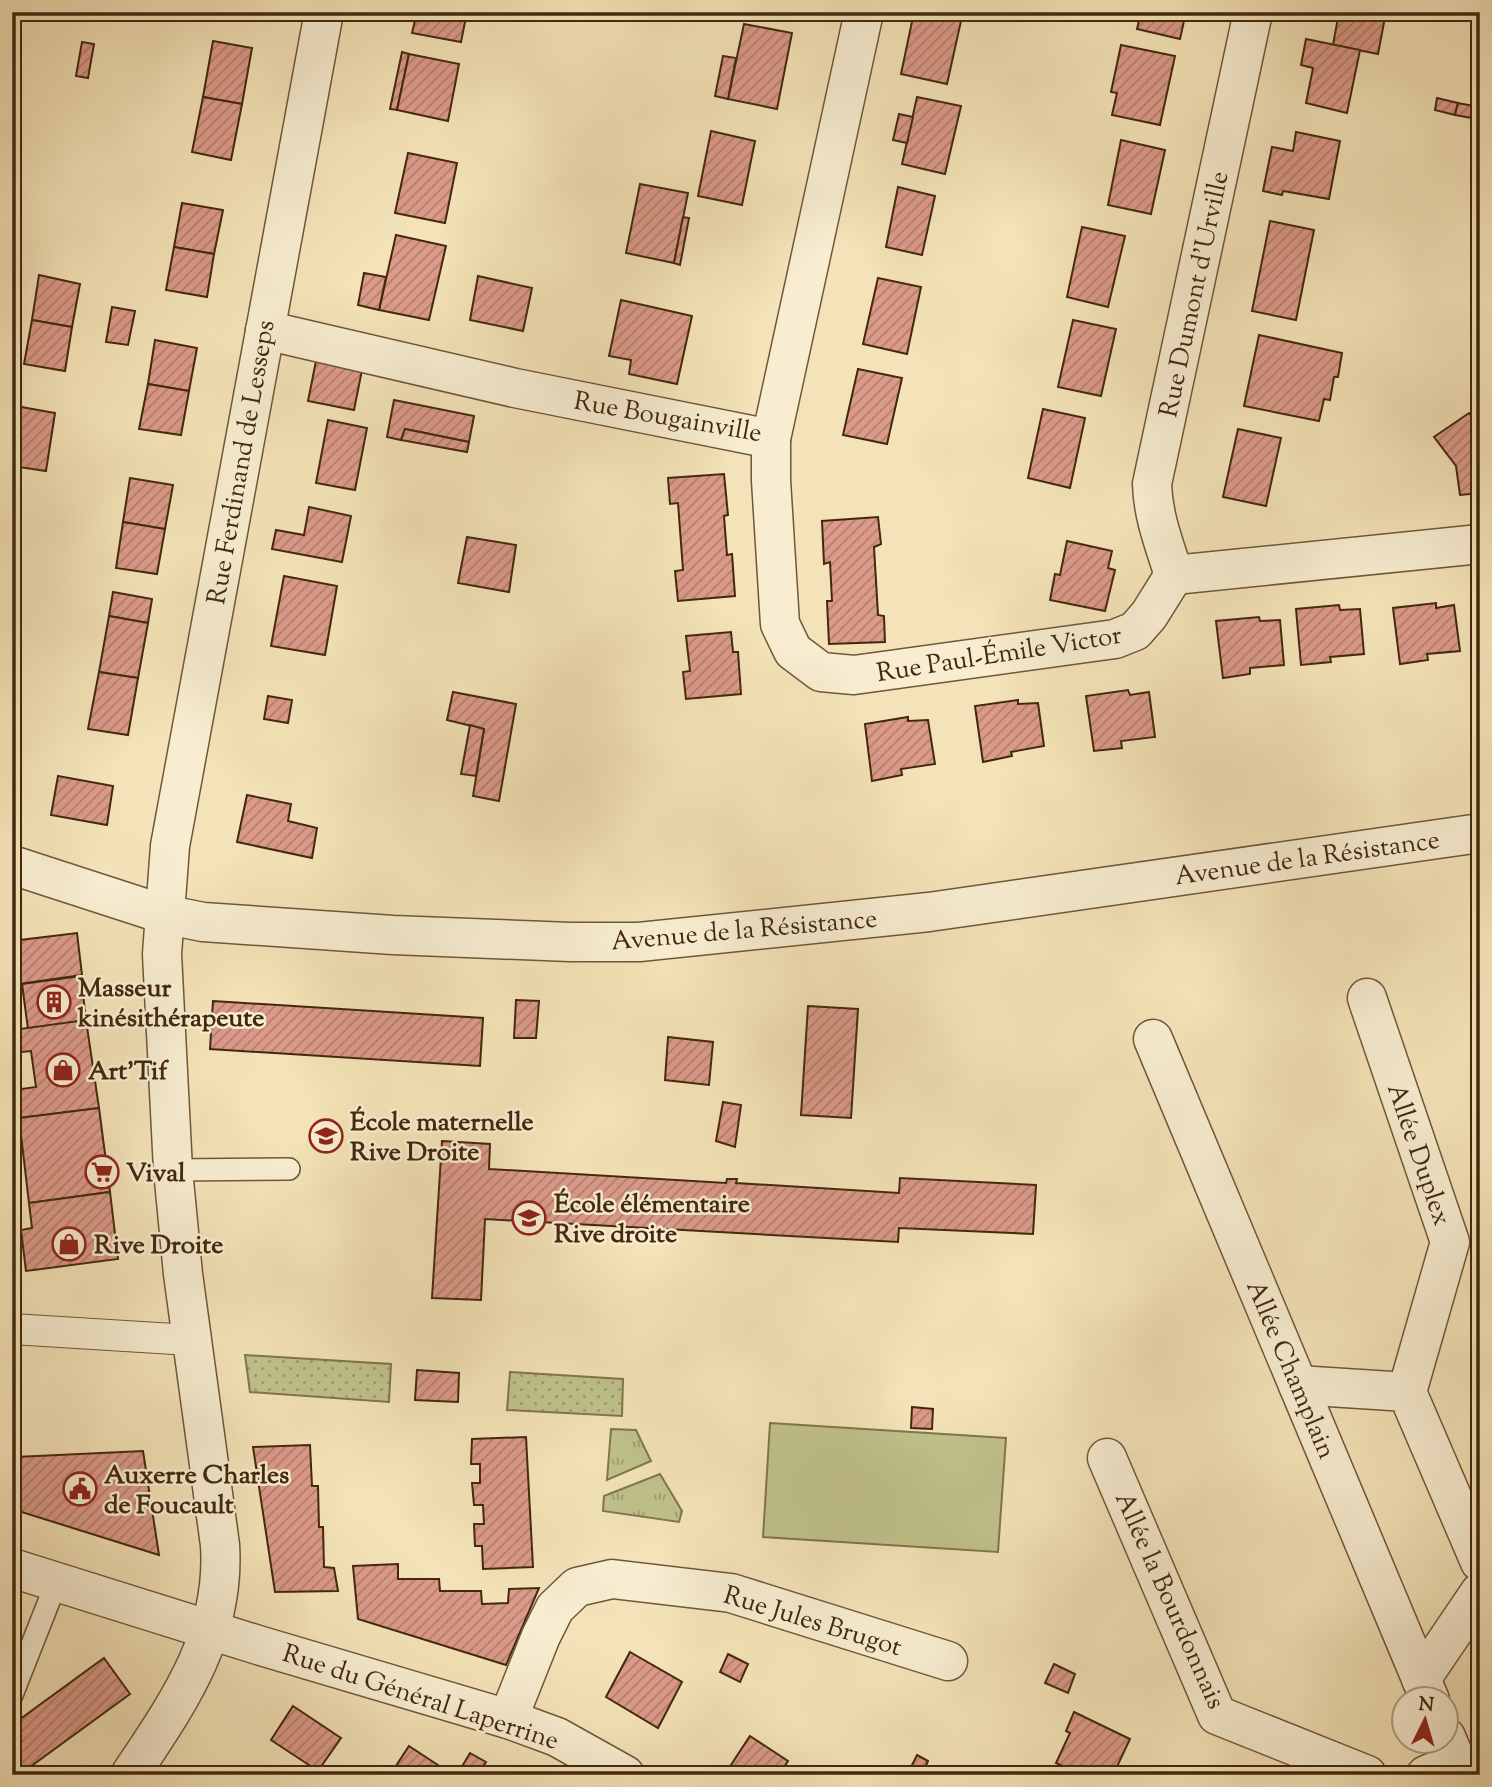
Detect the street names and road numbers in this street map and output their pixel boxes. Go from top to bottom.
street label: Rue Dumont d'Urville [1151,168,1240,421]
street label: Rue Ferdinand de Lesseps [199,317,286,607]
street label: Rue Bougainville [571,384,764,453]
street label: Rue Paul-Émile Victor [874,618,1125,693]
street label: Avenue de la Résistance [1173,823,1442,896]
street label: Avenue de la Résistance [610,901,879,962]
street label: Allée Duplex [1376,1079,1459,1231]
street label: Allée Champlain [1235,1275,1344,1465]
street label: Allée la Bourdonnais [1104,1487,1233,1716]
street label: Rue Jules Brugot [719,1578,906,1667]
street label: Rue du Général Laperrine [277,1636,563,1761]

